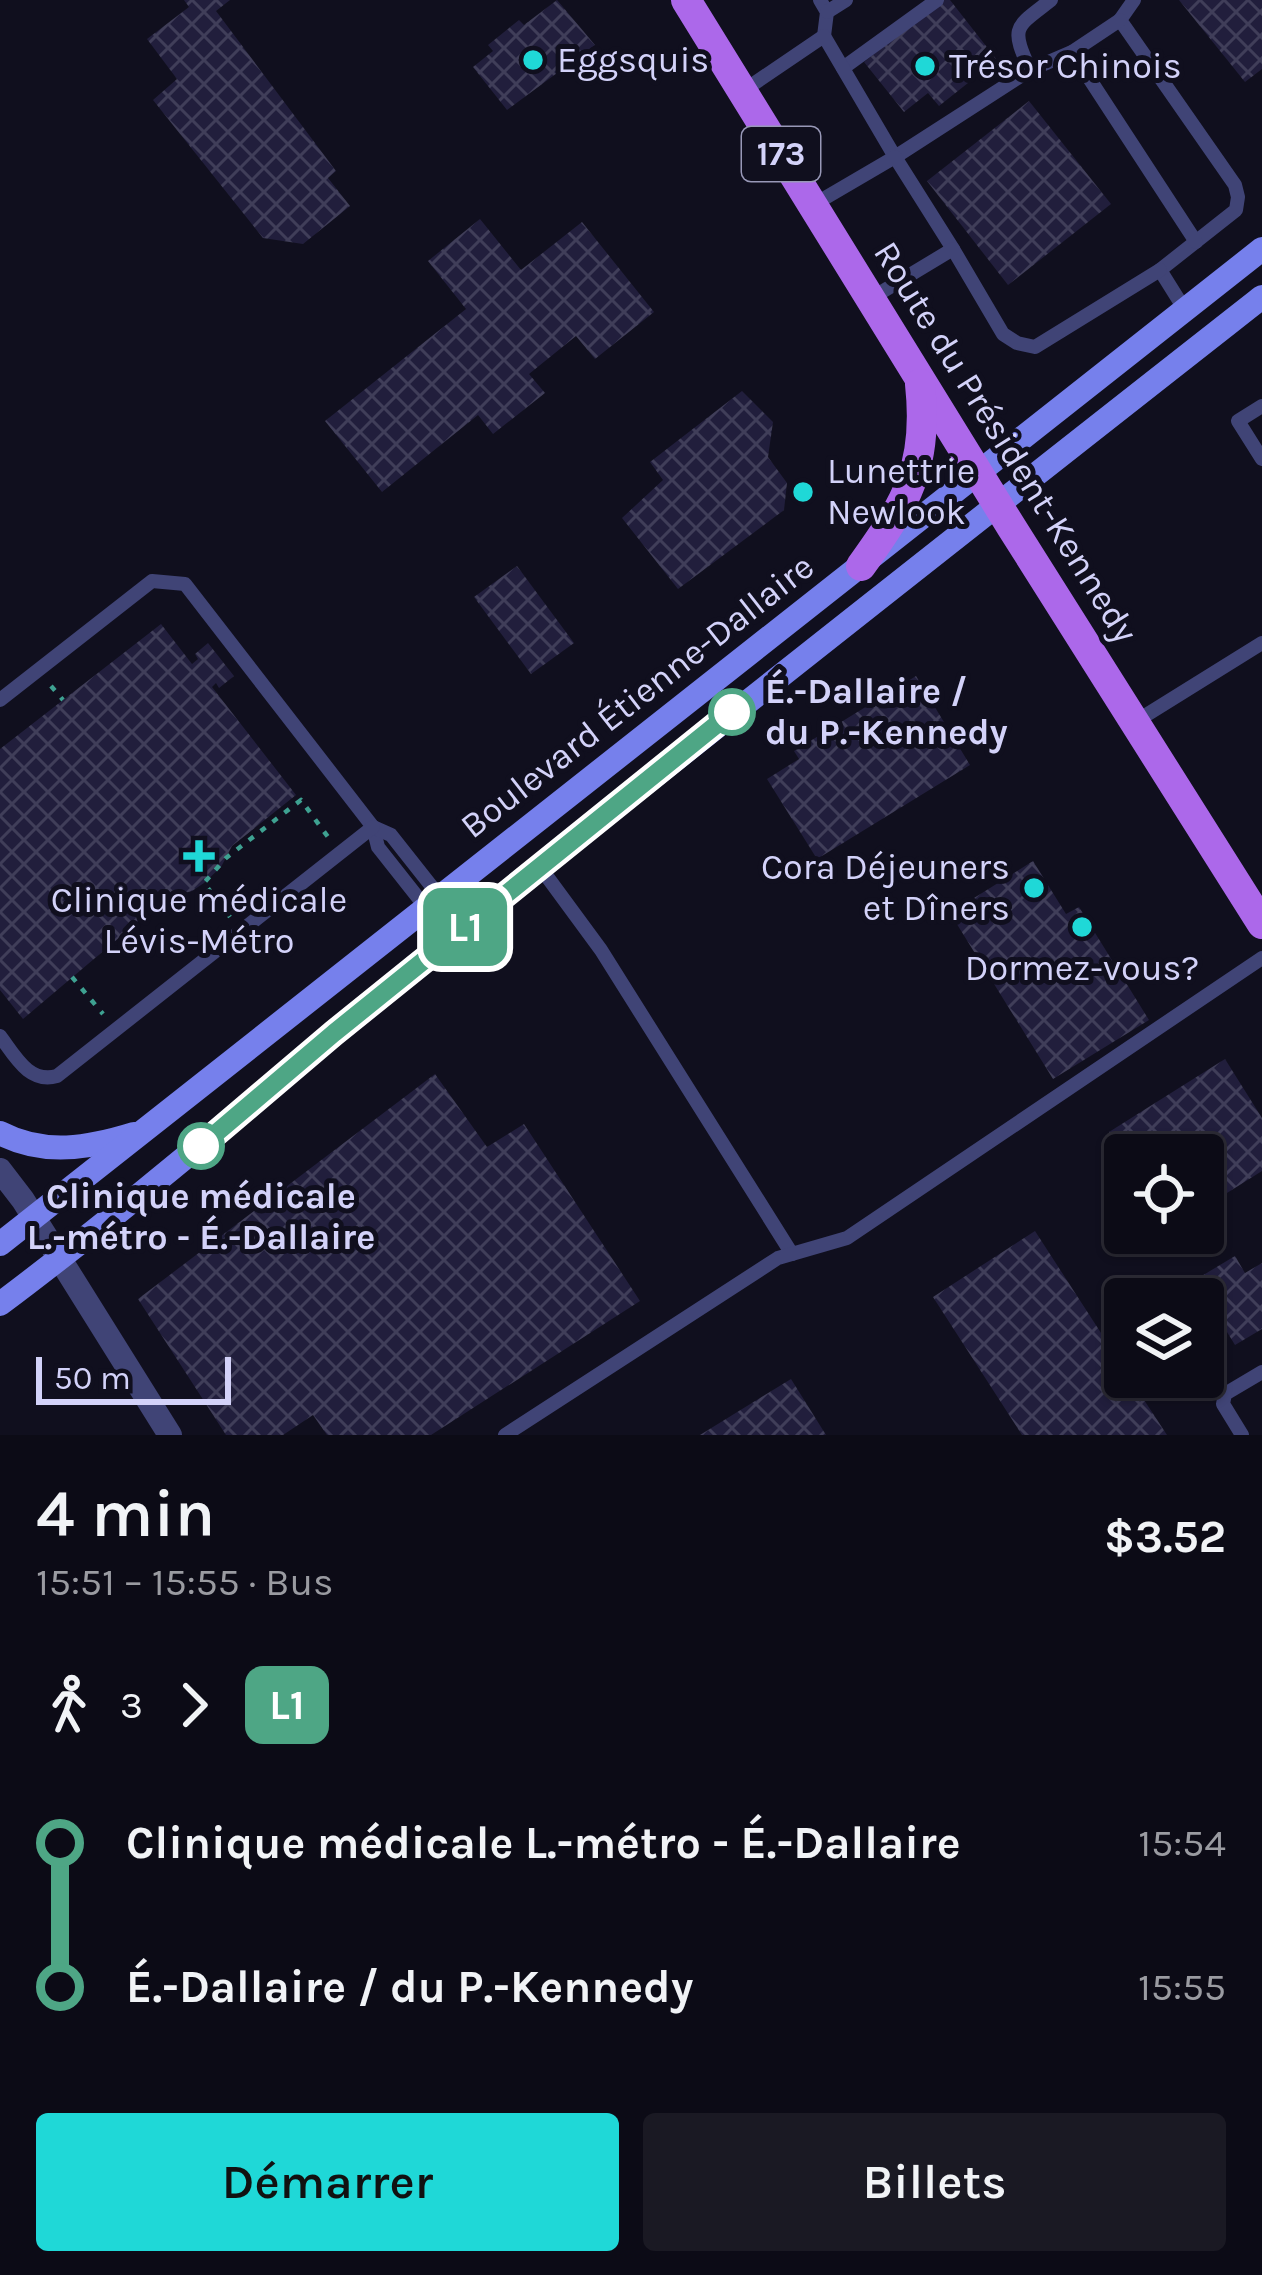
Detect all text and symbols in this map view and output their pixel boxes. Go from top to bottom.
place label: Eggsquis [557,39,709,81]
place label: Trésor Chinois [949,45,1182,87]
marker: Eggsquis [520,47,546,73]
marker: Trésor Chinois [912,53,938,79]
road number: 173 [742,127,820,181]
street label: Route du Président-Kennedy [865,234,1147,650]
place label: Lunettrie Newlook [827,450,975,533]
marker: Lunettrie Newlook [790,479,816,505]
street label: Boulevard Étienne-Dallaire [451,544,822,847]
place label: É.-Dallaire / du P.-Kennedy [765,669,1008,754]
marker: É.-Dallaire / du P.-Kennedy [710,690,754,734]
marker: Clinique médicale Lévis-Métro [183,840,215,872]
place label: Cora Déjeuners et Dîners [761,846,1010,929]
marker: Cora Déjeuners et Dîners [1021,875,1047,901]
place label: Clinique médicale Lévis-Métro [51,879,347,962]
line badge: L1 [411,888,519,966]
text: L1 [447,902,483,952]
marker: Dormez-vous? [1069,914,1095,940]
place label: Dormez-vous? [965,947,1199,989]
marker: Clinique médicale L.-métro - É.-Dallaire [179,1124,223,1168]
map controls [1104,1134,1224,1398]
button: locate [1104,1134,1224,1254]
place label: Clinique médicale L.-métro - É.-Dallaire [27,1175,375,1258]
button: layers [1104,1278,1224,1398]
scale bar [36,1351,231,1404]
text: 50 m [54,1359,131,1397]
text: 4 min [36,1475,215,1553]
text: $3.52 [1104,1511,1226,1563]
text: 15:51 – 15:55 · Bus [36,1559,334,1605]
icon: walk [36,1672,102,1738]
icon: forward [161,1672,227,1738]
text: L1 [269,1680,305,1730]
text: 3 [120,1682,143,1728]
text: Clinique médicale L.-métro - É.-Dallaire [126,1817,961,1869]
text: 15:54 [1138,1820,1226,1866]
text: É.-Dallaire / du P.-Kennedy [126,1961,693,2013]
text: 15:55 [1138,1964,1226,2010]
button: Démarrer [36,2113,619,2251]
button: Billets [643,2113,1226,2251]

